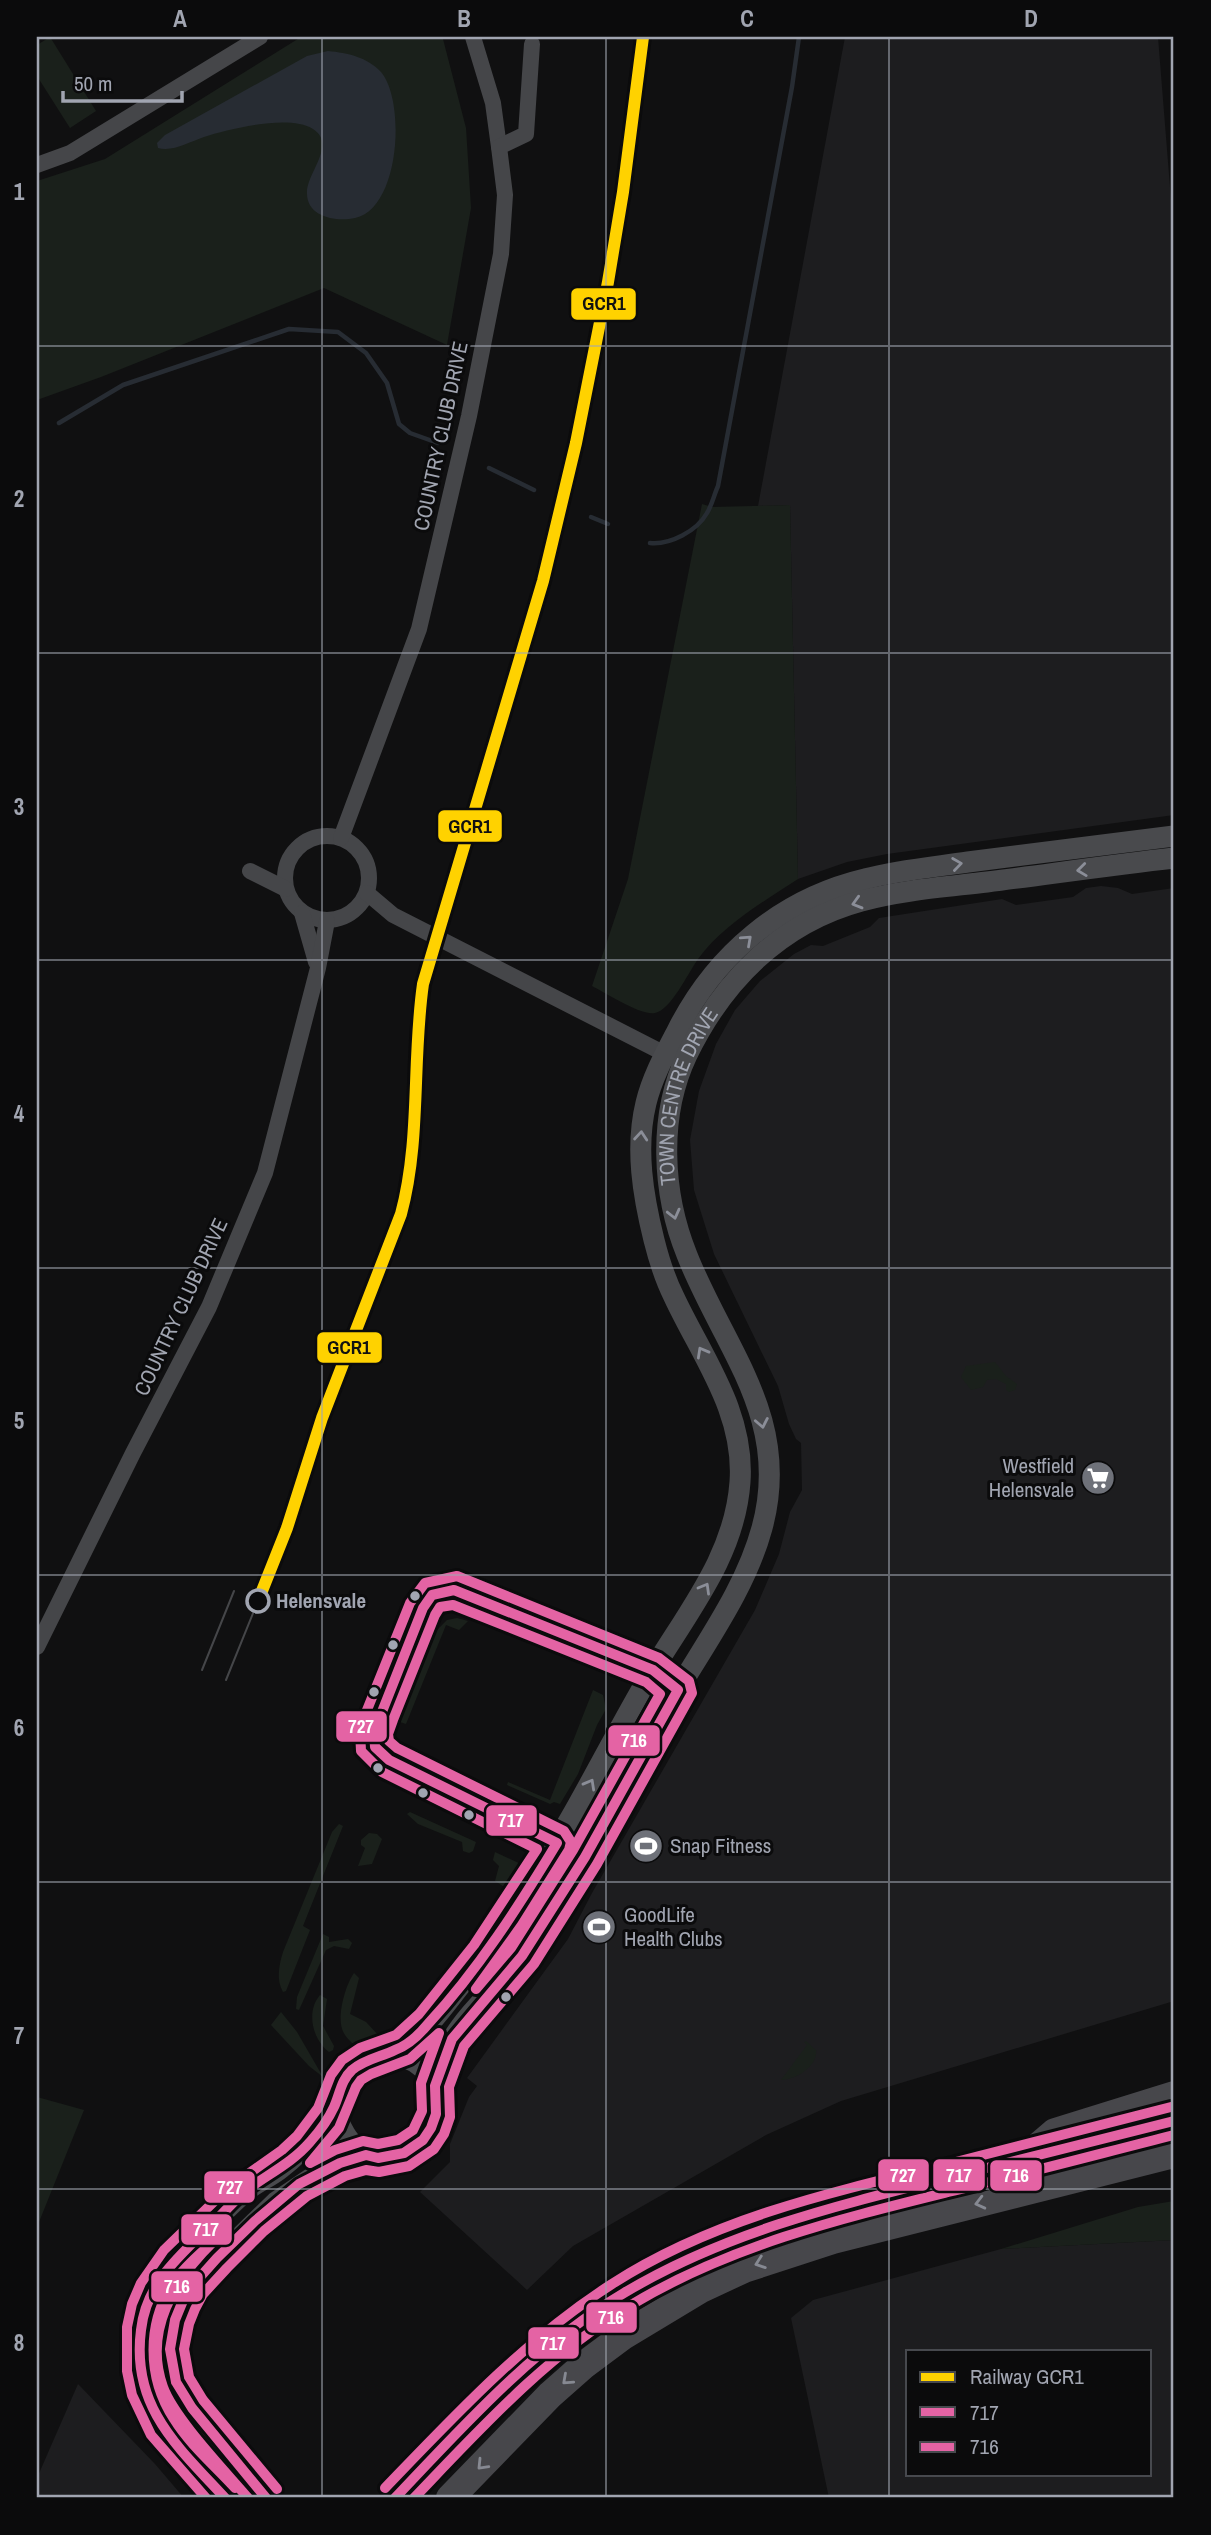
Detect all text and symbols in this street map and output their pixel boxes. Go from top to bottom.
text: A [173,3,187,34]
text: B [457,3,471,34]
text: C [740,3,754,34]
text: D [1024,3,1038,34]
scale bar [63,60,182,104]
text: 50 m [74,69,112,98]
text: 1 [14,176,25,207]
line badge: GCR1 [570,287,637,321]
text: GCR1 [582,290,626,316]
street label: COUNTRY CLUB DRIVE [406,339,475,533]
text: 2 [14,483,24,514]
text: 3 [14,791,24,822]
line badge: GCR1 [437,809,503,843]
text: GCR1 [448,813,492,839]
one-way arrow [951,857,963,872]
one-way arrow [1076,862,1088,877]
one-way arrow [852,894,864,909]
one-way arrow [739,936,752,948]
street label: TOWN CENTRE DRIVE [652,1001,725,1187]
text: 4 [14,1098,25,1129]
one-way arrow [633,1130,648,1141]
one-way arrow [666,1208,680,1220]
street label: COUNTRY CLUB DRIVE [127,1213,234,1400]
line badge: GCR1 [316,1331,383,1364]
text: GCR1 [327,1334,371,1360]
one-way arrow [697,1347,710,1359]
text: 5 [14,1405,24,1436]
one-way arrow [754,1417,769,1429]
place label: Westfield Helensvale [989,1451,1074,1504]
supermarket icon: Westfield Helensvale [1079,1459,1117,1497]
one-way arrow [697,1582,710,1595]
place label: Helensvale [276,1586,366,1615]
marker: Helensvale [246,1589,270,1613]
unlabelled marker [408,1589,422,1603]
unlabelled marker [386,1638,400,1652]
unlabelled marker [367,1685,381,1699]
line badge: 727 [335,1710,388,1743]
text: 6 [14,1712,24,1743]
text: 727 [348,1713,374,1739]
line badge: 716 [607,1724,661,1757]
text: 716 [621,1727,647,1753]
unlabelled marker [371,1761,385,1775]
one-way arrow [582,1778,595,1791]
unlabelled marker [416,1786,430,1800]
line badge: 717 [485,1804,538,1837]
text: 717 [498,1807,524,1833]
unlabelled marker [462,1808,476,1822]
sports icon: Snap Fitness [627,1827,665,1865]
place label: Snap Fitness [670,1831,771,1860]
place label: GoodLife Health Clubs [624,1900,723,1953]
sports icon: GoodLife Health Clubs [580,1908,618,1946]
unlabelled marker [499,1990,513,2004]
text: 7 [14,2020,24,2051]
line badge: 727 [877,2158,930,2192]
line badge: 717 [932,2158,986,2192]
line badge: 716 [989,2159,1043,2192]
text: 727 [890,2162,916,2188]
text: 717 [946,2162,972,2188]
text: 716 [1003,2162,1029,2188]
line badge: 727 [203,2170,256,2204]
text: 727 [217,2174,243,2200]
one-way arrow [974,2195,986,2209]
line badge: 717 [180,2213,233,2246]
text: 717 [193,2216,219,2242]
one-way arrow [755,2255,767,2269]
line badge: 716 [150,2270,204,2303]
text: 716 [164,2273,190,2299]
line badge: 716 [585,2301,638,2334]
text: 716 [598,2304,624,2330]
line badge: 717 [527,2326,580,2360]
text: 8 [14,2327,24,2358]
text: 717 [540,2330,566,2356]
legend [906,2350,1152,2476]
text: Railway GCR1 [970,2362,1084,2391]
one-way arrow [562,2372,575,2384]
text: 717 [970,2398,999,2427]
text: 716 [970,2432,999,2461]
one-way arrow [477,2457,490,2470]

